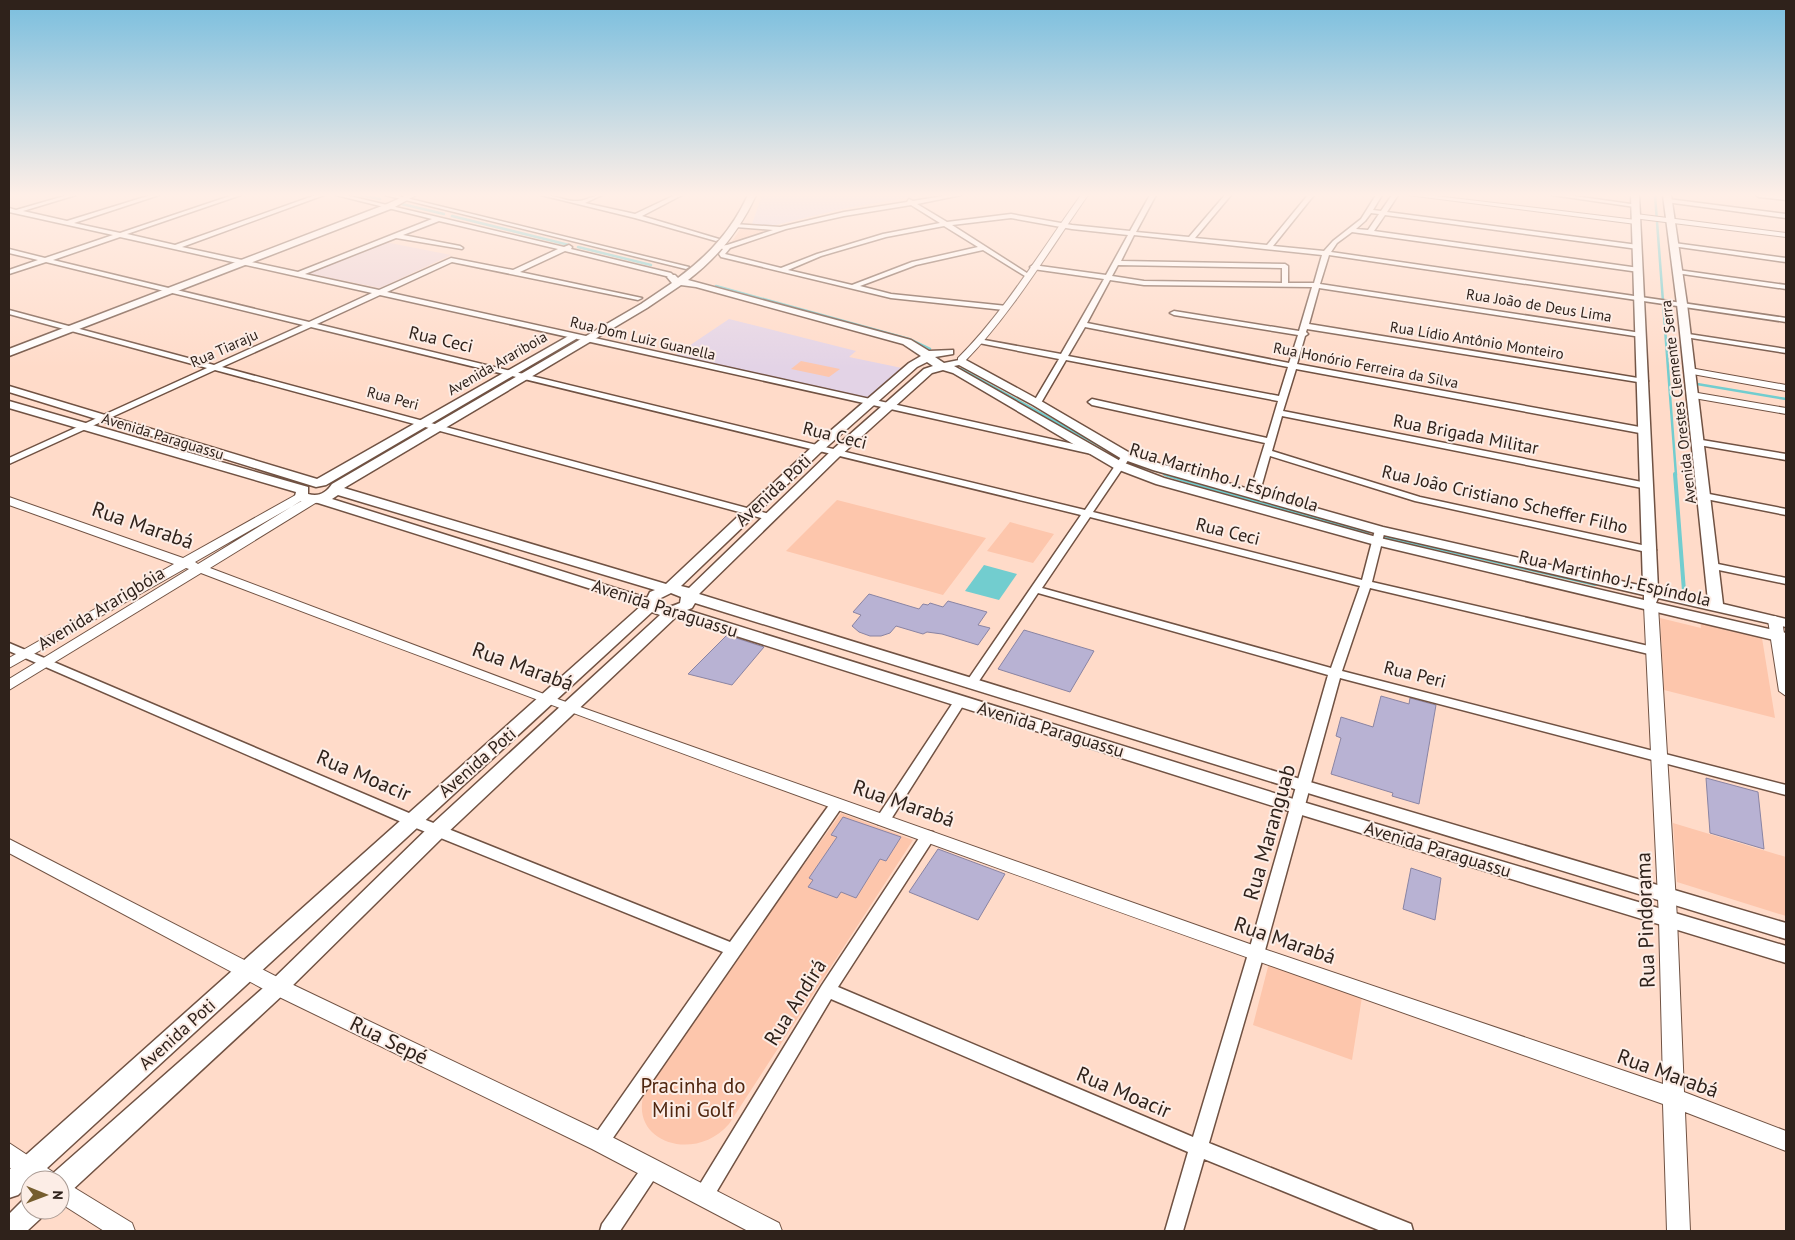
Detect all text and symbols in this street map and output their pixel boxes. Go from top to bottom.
street label: Rua João de Deus Lima [1465,284,1613,326]
street label: Avenida Orestes Clemente Serra [1656,299,1700,505]
street label: Rua Dom Luiz Guanella [568,312,718,364]
street label: Rua Lídio Antônio Monteiro [1389,317,1565,363]
street label: Rua Ceci [406,320,476,358]
street label: Rua Tiaraju [187,325,261,371]
street label: Avenida Arariboia [444,327,550,399]
street label: Rua Honório Ferreira da Silva [1272,338,1460,392]
street label: Rua Peri [365,382,421,414]
street label: Avenida Paraguassu [100,408,226,464]
street label: Rua Brigada Militar [1391,409,1541,459]
street label: Rua Ceci [800,416,870,454]
street label: Rua Martinho J. Espíndola [1127,437,1321,517]
street label: Avenida Poti [730,449,816,531]
street label: Rua João Cristiano Scheffer Filho [1380,459,1630,539]
street label: Rua Marabá [89,495,197,555]
street label: Rua Ceci [1193,512,1263,550]
street label: Rua Martinho J. Espíndola [1517,545,1713,611]
street label: Avenida Ararigbóia [33,561,169,655]
street label: Avenida Paraguassu [589,574,741,642]
street label: Rua Marabá [469,635,577,697]
street label: Rua Peri [1381,655,1449,693]
street label: Avenida Paraguassu [975,696,1127,762]
street label: Avenida Poti [433,722,521,802]
street label: Rua Moacir [313,743,415,807]
street label: Rua Maranguab [1237,761,1301,903]
street label: Rua Marabá [850,773,958,833]
street label: Avenida Paraguassu [1362,816,1514,882]
street label: Rua Pindorama [1629,852,1661,988]
street label: Rua Marabá [1231,910,1339,970]
street label: Rua Andirá [758,954,832,1050]
street label: Avenida Poti [134,993,220,1075]
street label: Rua Sepé [346,1010,432,1070]
street label: Rua Marabá [1614,1042,1722,1104]
street label: Rua Moacir [1073,1060,1175,1124]
park label: Pracinha do Mini Golf [640,1072,746,1123]
north arrow [20,1170,70,1220]
text: N [49,1190,67,1200]

